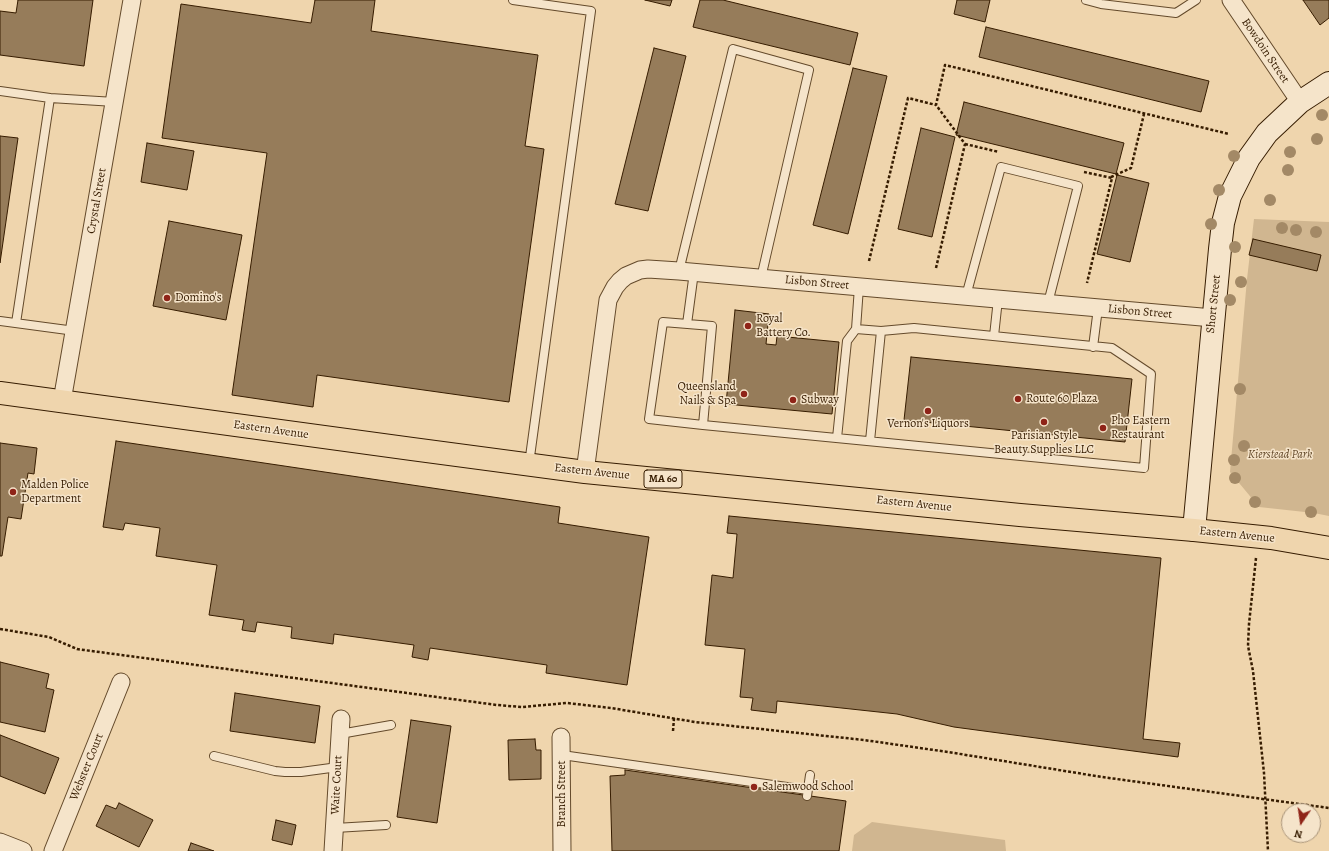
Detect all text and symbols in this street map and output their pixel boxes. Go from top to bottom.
street label: Bowdoin Street [1238,16,1292,86]
street label: Crystal Street [84,167,110,235]
street label: Lisbon Street [784,273,850,293]
street label: Short Street [1204,274,1224,334]
place label: Domino's [175,291,222,305]
marker: Domino's [162,293,172,303]
street label: Lisbon Street [1107,302,1173,322]
place label: Royal Battery Co. [756,312,811,340]
marker: Royal Battery Co. [743,321,753,331]
place label: Queensland Nails & Spa [677,380,736,408]
marker: Queensland Nails & Spa [739,389,749,399]
place label: Route 60 Plaza [1026,392,1098,406]
place label: Subway [801,393,839,407]
marker: Route 60 Plaza [1013,394,1023,404]
marker: Subway [788,395,798,405]
marker: Vernon's Liquors [923,406,933,416]
place label: Pho Eastern Restaurant [1111,414,1170,442]
place label: Vernon's Liquors [887,417,969,431]
marker: Parisian Style Beauty Supplies LLC [1039,417,1049,427]
street label: Eastern Avenue [232,418,310,442]
marker: Pho Eastern Restaurant [1098,423,1108,433]
place label: Parisian Style Beauty Supplies LLC [994,429,1094,457]
park label: Kierstead Park [1248,448,1312,462]
street label: Eastern Avenue [554,461,630,483]
road number: MA 60 [644,470,682,488]
place label: Malden Police Department [21,478,89,506]
marker: Malden Police Department [8,487,18,497]
street label: Eastern Avenue [876,493,952,515]
street label: Eastern Avenue [1199,524,1275,546]
street label: Webster Court [67,731,107,803]
street label: Waite Court [328,755,346,815]
street label: Branch Street [555,760,569,828]
place label: Salemwood School [762,780,853,794]
marker: Salemwood School [749,782,759,792]
north arrow [1281,803,1321,843]
text: N [1293,826,1304,842]

